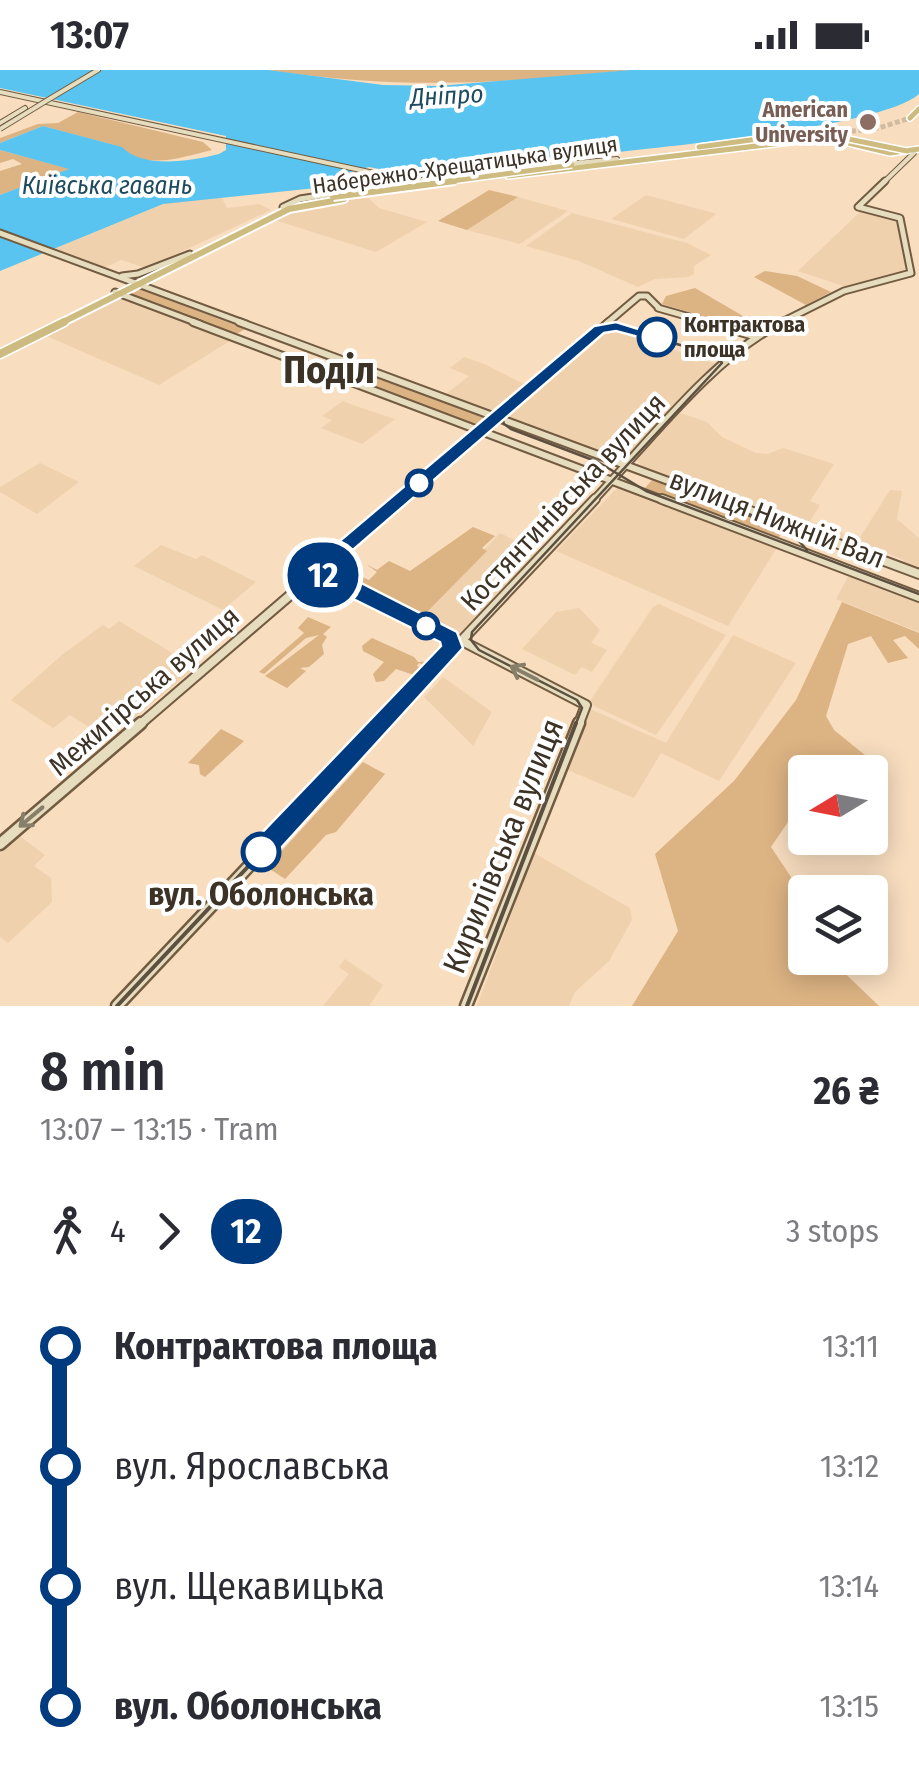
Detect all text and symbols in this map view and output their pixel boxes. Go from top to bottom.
text: 13:07 [50,12,129,58]
water label: Дніпро [408,79,484,113]
place label: American University [755,96,849,148]
marker: American University [857,111,879,133]
street label: Набережно-Хрещатицька вулиця [311,130,619,200]
water label: Київська гавань [22,171,192,201]
place label: Контрактова площа [684,311,805,363]
marker: Контрактова площа [638,318,676,356]
district label: Поділ [283,347,375,393]
street label: Костянтинівська вулиця [454,386,672,618]
street label: вулиця Нижній Вал [665,463,889,575]
unlabelled marker [406,470,432,496]
line badge: 12 [278,542,368,608]
text: 12 [307,554,339,596]
street label: Межигірська вулиця [42,599,246,783]
unlabelled marker [413,613,439,639]
one-way arrow [510,663,540,682]
street label: Кирилівська вулиця [435,713,571,979]
north arrow [788,755,888,855]
map controls [788,755,888,975]
one-way arrow [19,806,45,828]
marker: вул. Оболонська [242,833,280,871]
place label: вул. Оболонська [148,875,374,913]
button: layers [788,875,888,975]
text: 8 min [40,1039,166,1105]
text: 26 ₴ [814,1068,879,1114]
text: 13:07 – 13:15 · Tram [40,1110,279,1148]
icon: walk [40,1204,95,1259]
icon: forward [141,1204,196,1259]
text: 12 [231,1210,262,1252]
text: 4 [110,1212,126,1250]
text: 3 stops [786,1212,879,1250]
text: Контрактова площа [114,1323,438,1369]
text: 13:11 [822,1327,879,1365]
text: вул. Ярославська [114,1443,390,1489]
text: 13:12 [820,1447,879,1485]
text: вул. Щекавицька [114,1563,385,1609]
text: 13:14 [819,1567,879,1605]
text: вул. Оболонська [114,1683,382,1729]
text: 13:15 [819,1687,879,1725]

